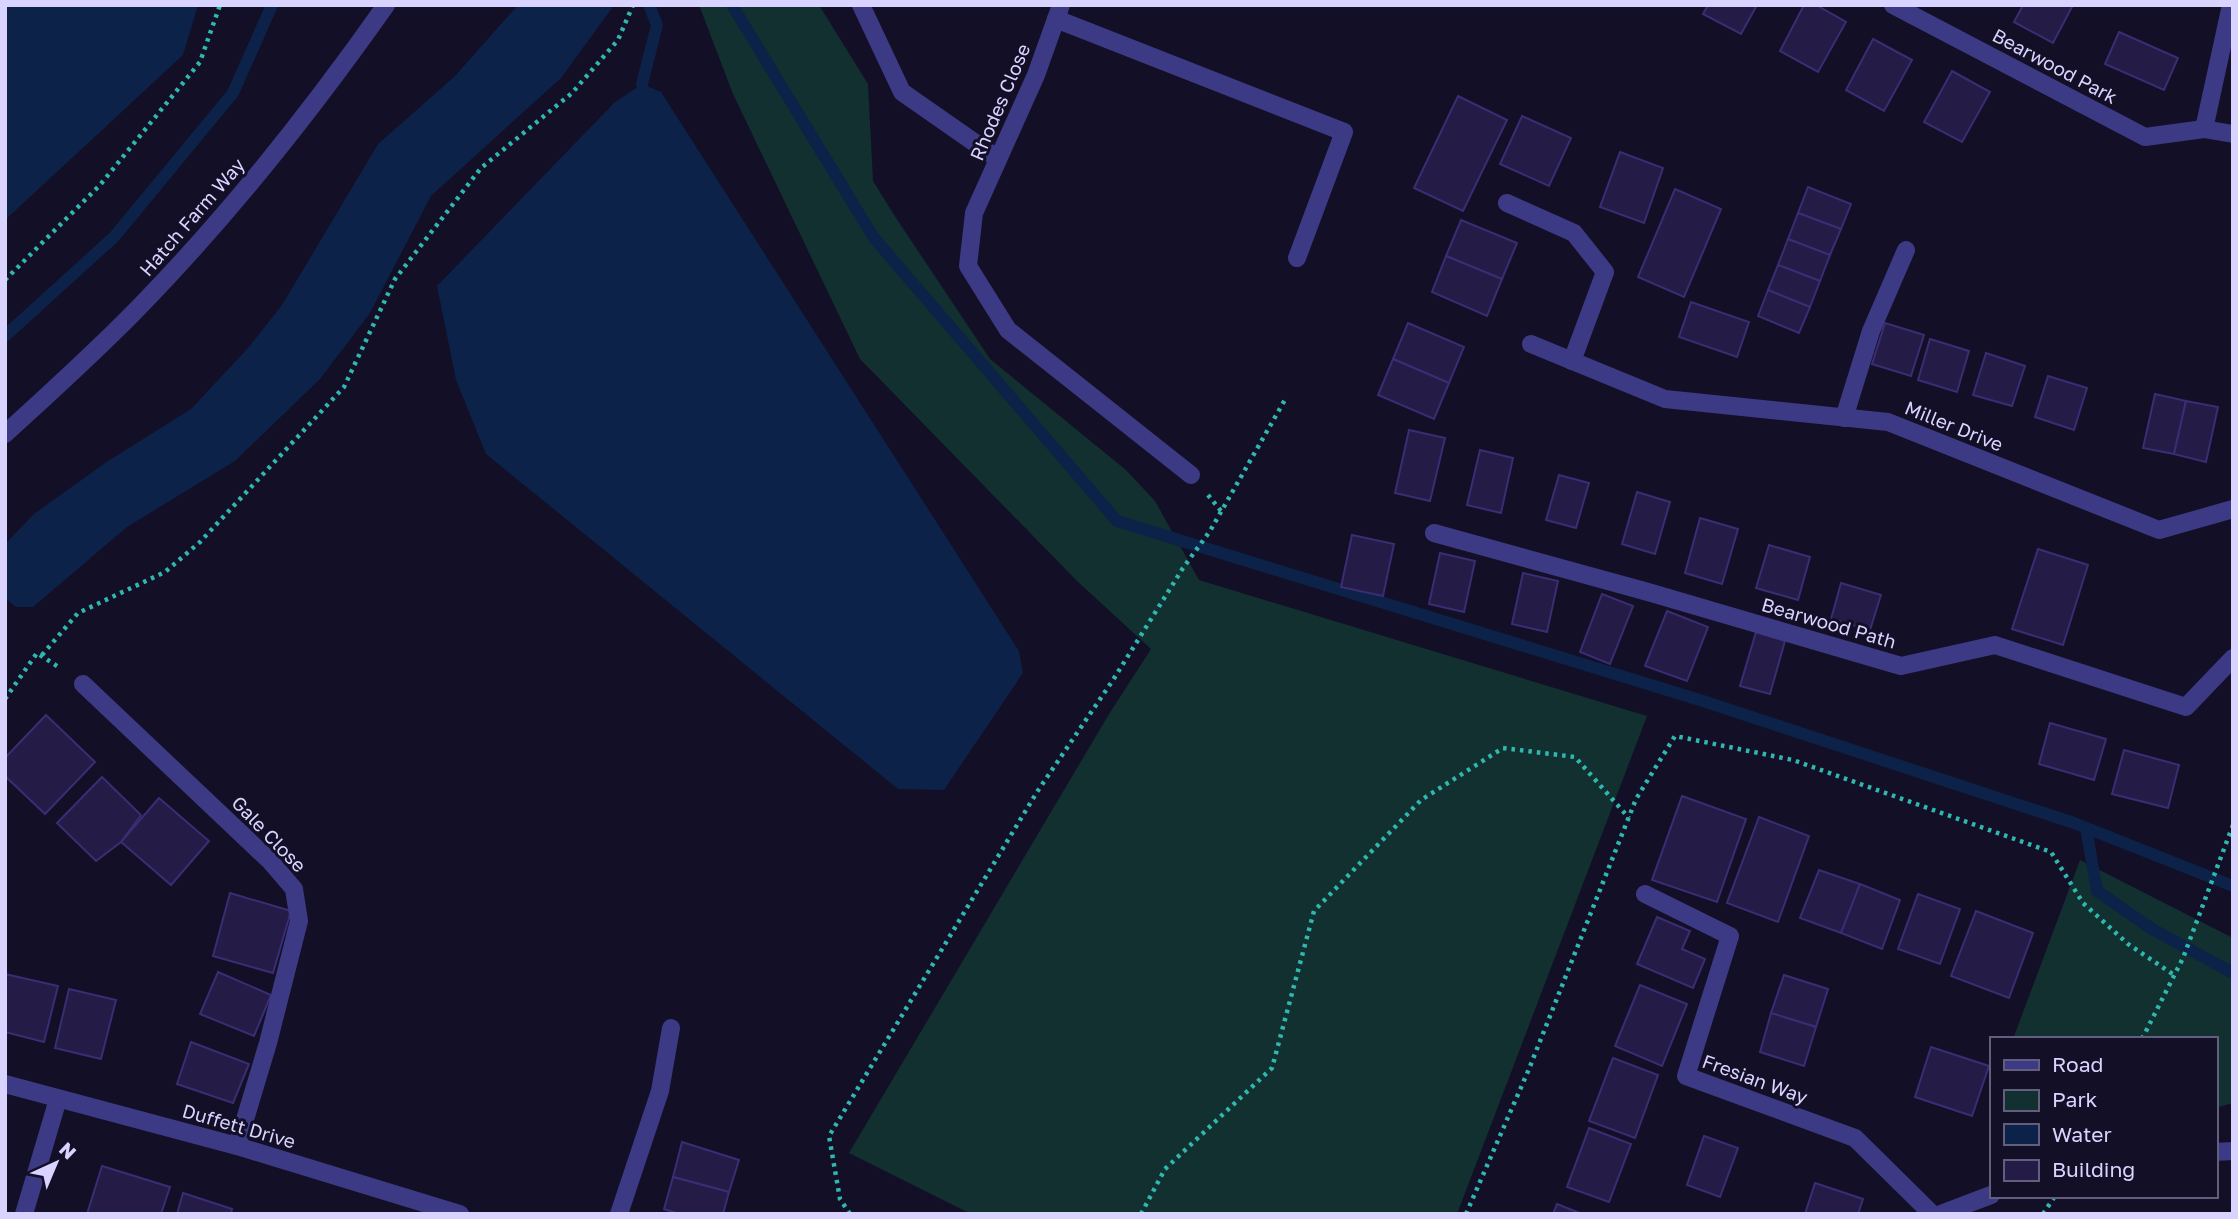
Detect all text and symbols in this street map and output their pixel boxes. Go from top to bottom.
street label: Bearwood Park [1989,23,2122,108]
street label: Rhodes Close [965,40,1035,164]
street label: Hatch Farm Way [134,153,249,280]
street label: Miller Drive [1902,395,2007,456]
street label: Bearwood Path [1759,592,1899,653]
street label: Gale Close [227,791,311,877]
legend [1990,1037,2217,1198]
street label: Fresian Way [1699,1049,1811,1108]
text: Road [2052,1051,2103,1077]
text: Park [2052,1086,2098,1112]
street label: Duffett Drive [180,1098,298,1153]
text: Water [2052,1121,2112,1147]
north arrow [21,1128,91,1198]
text: N [55,1137,81,1164]
text: Building [2052,1156,2135,1182]

